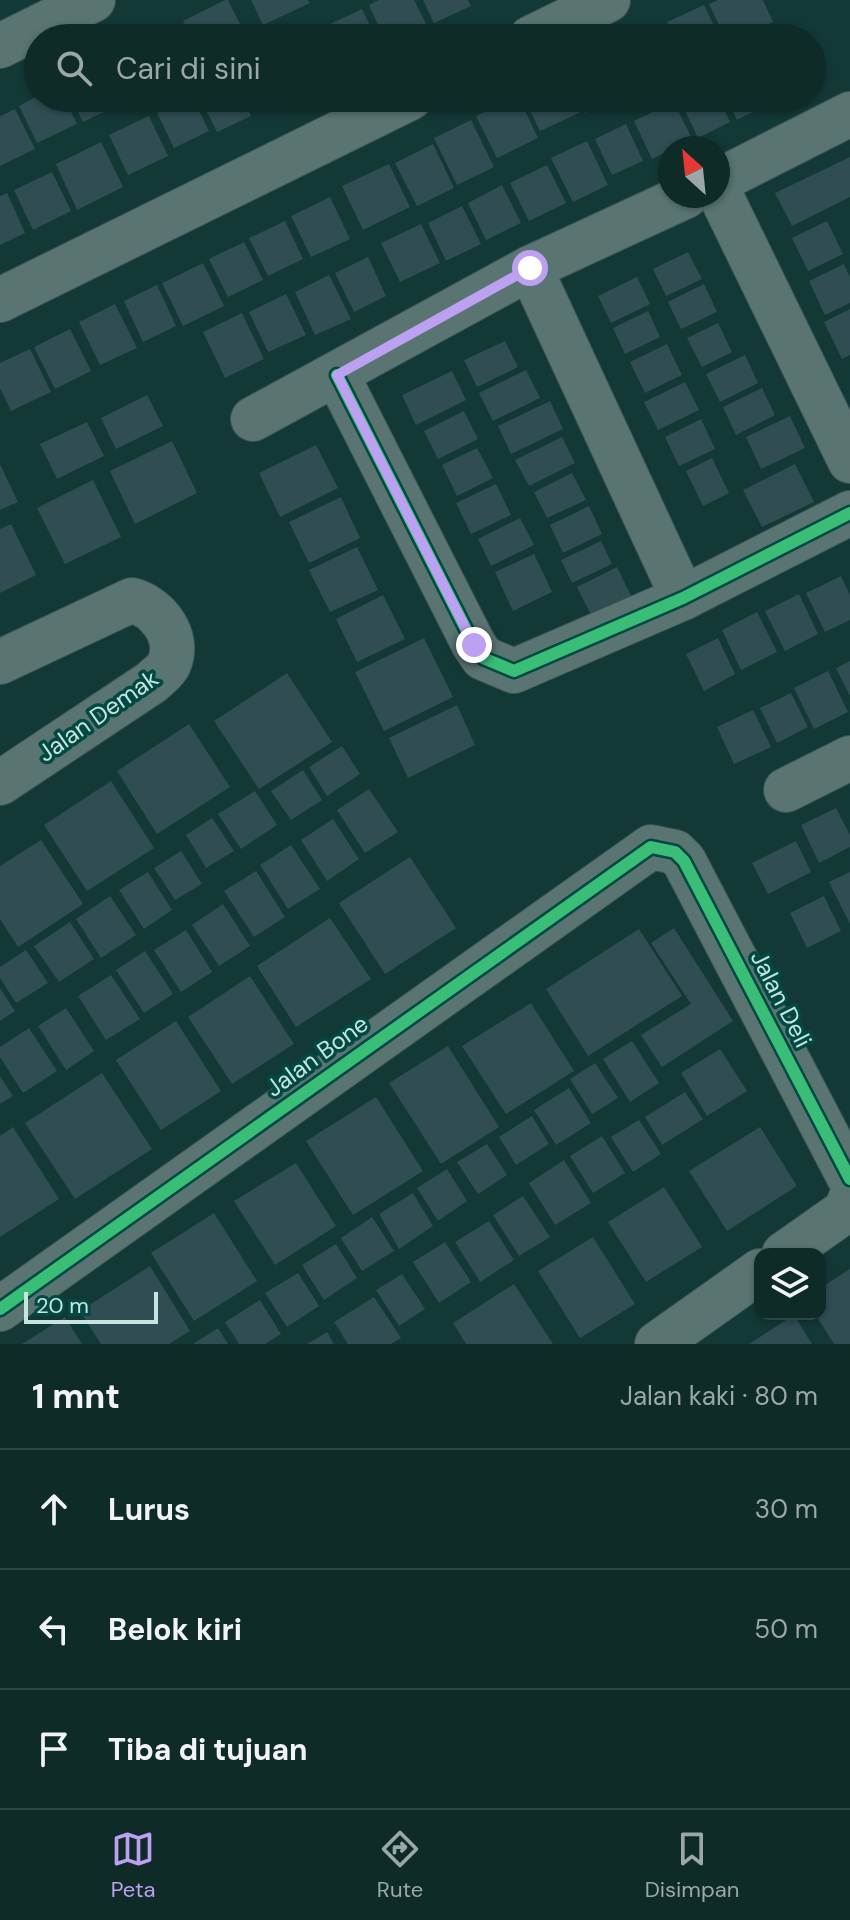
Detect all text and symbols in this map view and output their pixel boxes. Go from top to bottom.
search box [24,24,826,112]
icon: search [52,46,96,90]
text: Cari di sini [116,49,261,88]
north arrow [658,136,730,208]
route start [512,250,548,286]
route end [456,627,492,663]
street label: Jalan Demak [31,663,164,769]
street label: Jalan Deli [744,945,819,1053]
street label: Jalan Bone [259,1008,374,1103]
map controls [754,1248,826,1320]
button: layers [754,1248,826,1320]
scale bar [24,1288,158,1324]
text: 20 m [36,1291,89,1320]
text: 1 mnt [32,1374,120,1419]
text: Jalan kaki · 80 m [620,1379,818,1413]
icon: ahead [32,1487,76,1531]
text: Lurus [108,1490,190,1529]
text: 30 m [755,1492,818,1526]
icon: left [32,1607,76,1651]
text: Belok kiri [108,1610,242,1649]
text: 50 m [754,1612,818,1646]
icon: arrive [32,1727,76,1771]
text: Tiba di tujuan [108,1730,308,1769]
tab: Peta [111,1827,156,1904]
tab: Rute [377,1827,423,1904]
tab: Disimpan [645,1827,739,1904]

